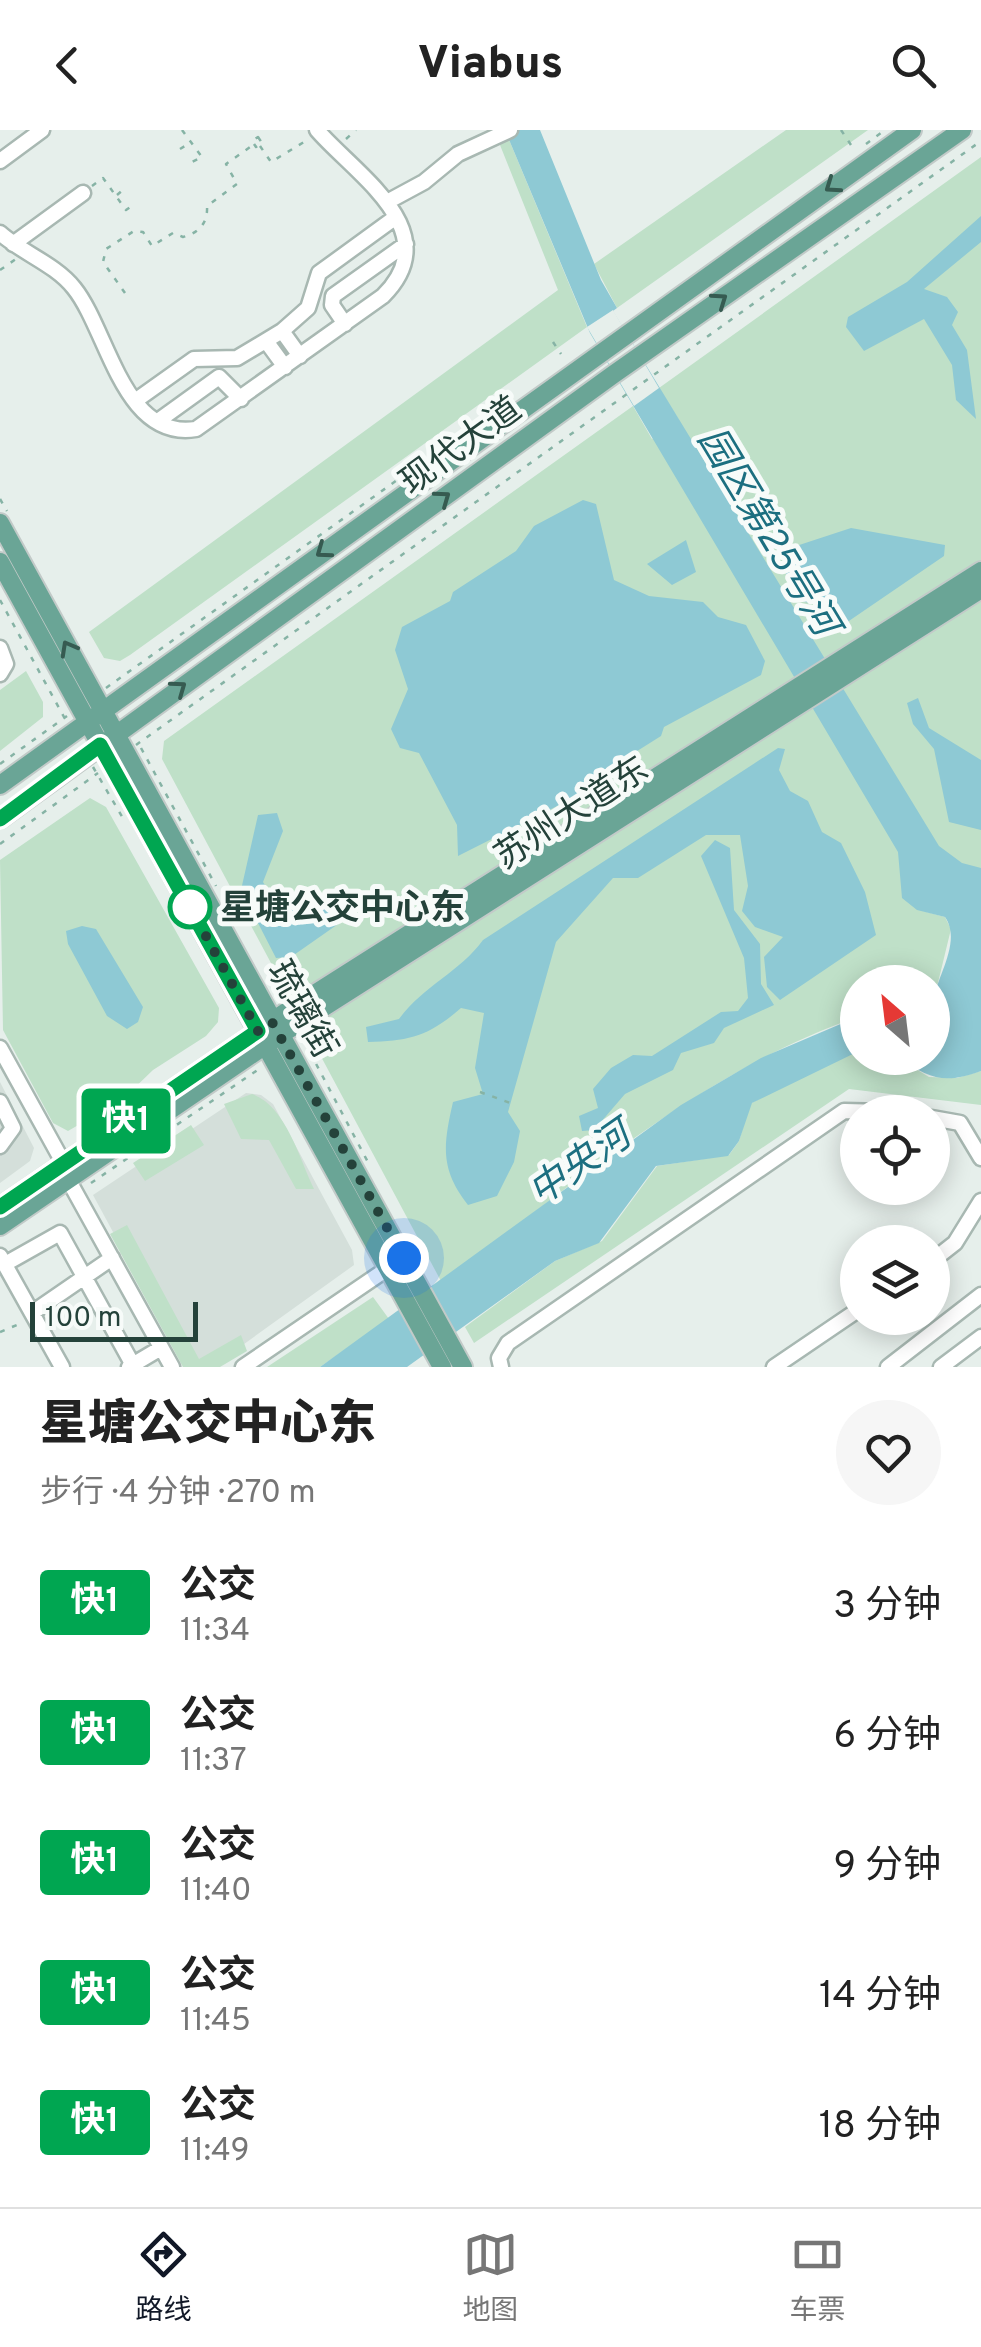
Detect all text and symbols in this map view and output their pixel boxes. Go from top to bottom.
text: Viabus [418,37,563,94]
icon: back [40,38,95,93]
icon: search [886,38,941,93]
one-way arrow [825,174,843,192]
one-way arrow [709,294,727,312]
street label: 现代大道 [392,388,531,506]
water label: 园区第25号河 [685,420,851,652]
one-way arrow [432,492,450,510]
one-way arrow [316,540,334,557]
one-way arrow [61,641,80,659]
one-way arrow [168,682,187,701]
street label: 苏州大道东 [487,748,658,881]
marker: 星塘公交中心东 [169,886,211,928]
place label: 星塘公交中心东 [220,888,465,932]
street label: 琉璃街 [256,954,345,1067]
north arrow [840,965,950,1075]
map controls [840,965,950,1335]
line badge: 快1 [81,1088,171,1154]
button: locate [840,1095,950,1205]
text: 快1 [101,1099,151,1143]
water label: 中央河 [520,1109,647,1219]
button: layers [840,1225,950,1335]
your location [379,1233,429,1283]
scale bar [30,1297,198,1342]
text: 100 m [45,1301,121,1337]
text: 星塘公交中心东 [40,1397,376,1457]
button: heart [836,1400,941,1505]
text: 步行 · 4 分钟 · 270 m [40,1474,316,1514]
text: 公交 [180,1563,256,1612]
text: 快1 [70,1580,120,1624]
text: 3 分钟 [833,1583,941,1632]
text: 11:34 [180,1612,250,1652]
text: 公交 [180,1693,256,1742]
text: 快1 [70,1710,120,1754]
text: 6 分钟 [833,1713,941,1762]
text: 11:37 [180,1742,247,1782]
text: 公交 [180,1823,256,1872]
text: 快1 [70,1840,120,1884]
text: 9 分钟 [833,1843,941,1892]
text: 11:40 [180,1872,252,1912]
text: 公交 [180,1953,256,2002]
text: 快1 [70,1970,120,2014]
text: 14 分钟 [819,1973,941,2022]
text: 11:45 [180,2002,251,2042]
text: 公交 [180,2083,256,2132]
text: 快1 [70,2100,120,2144]
text: 18 分钟 [819,2103,941,2152]
text: 11:49 [180,2132,250,2172]
tab: 路线 [135,2227,192,2330]
tab: 地图 [462,2227,519,2330]
tab: 车票 [789,2227,846,2330]

